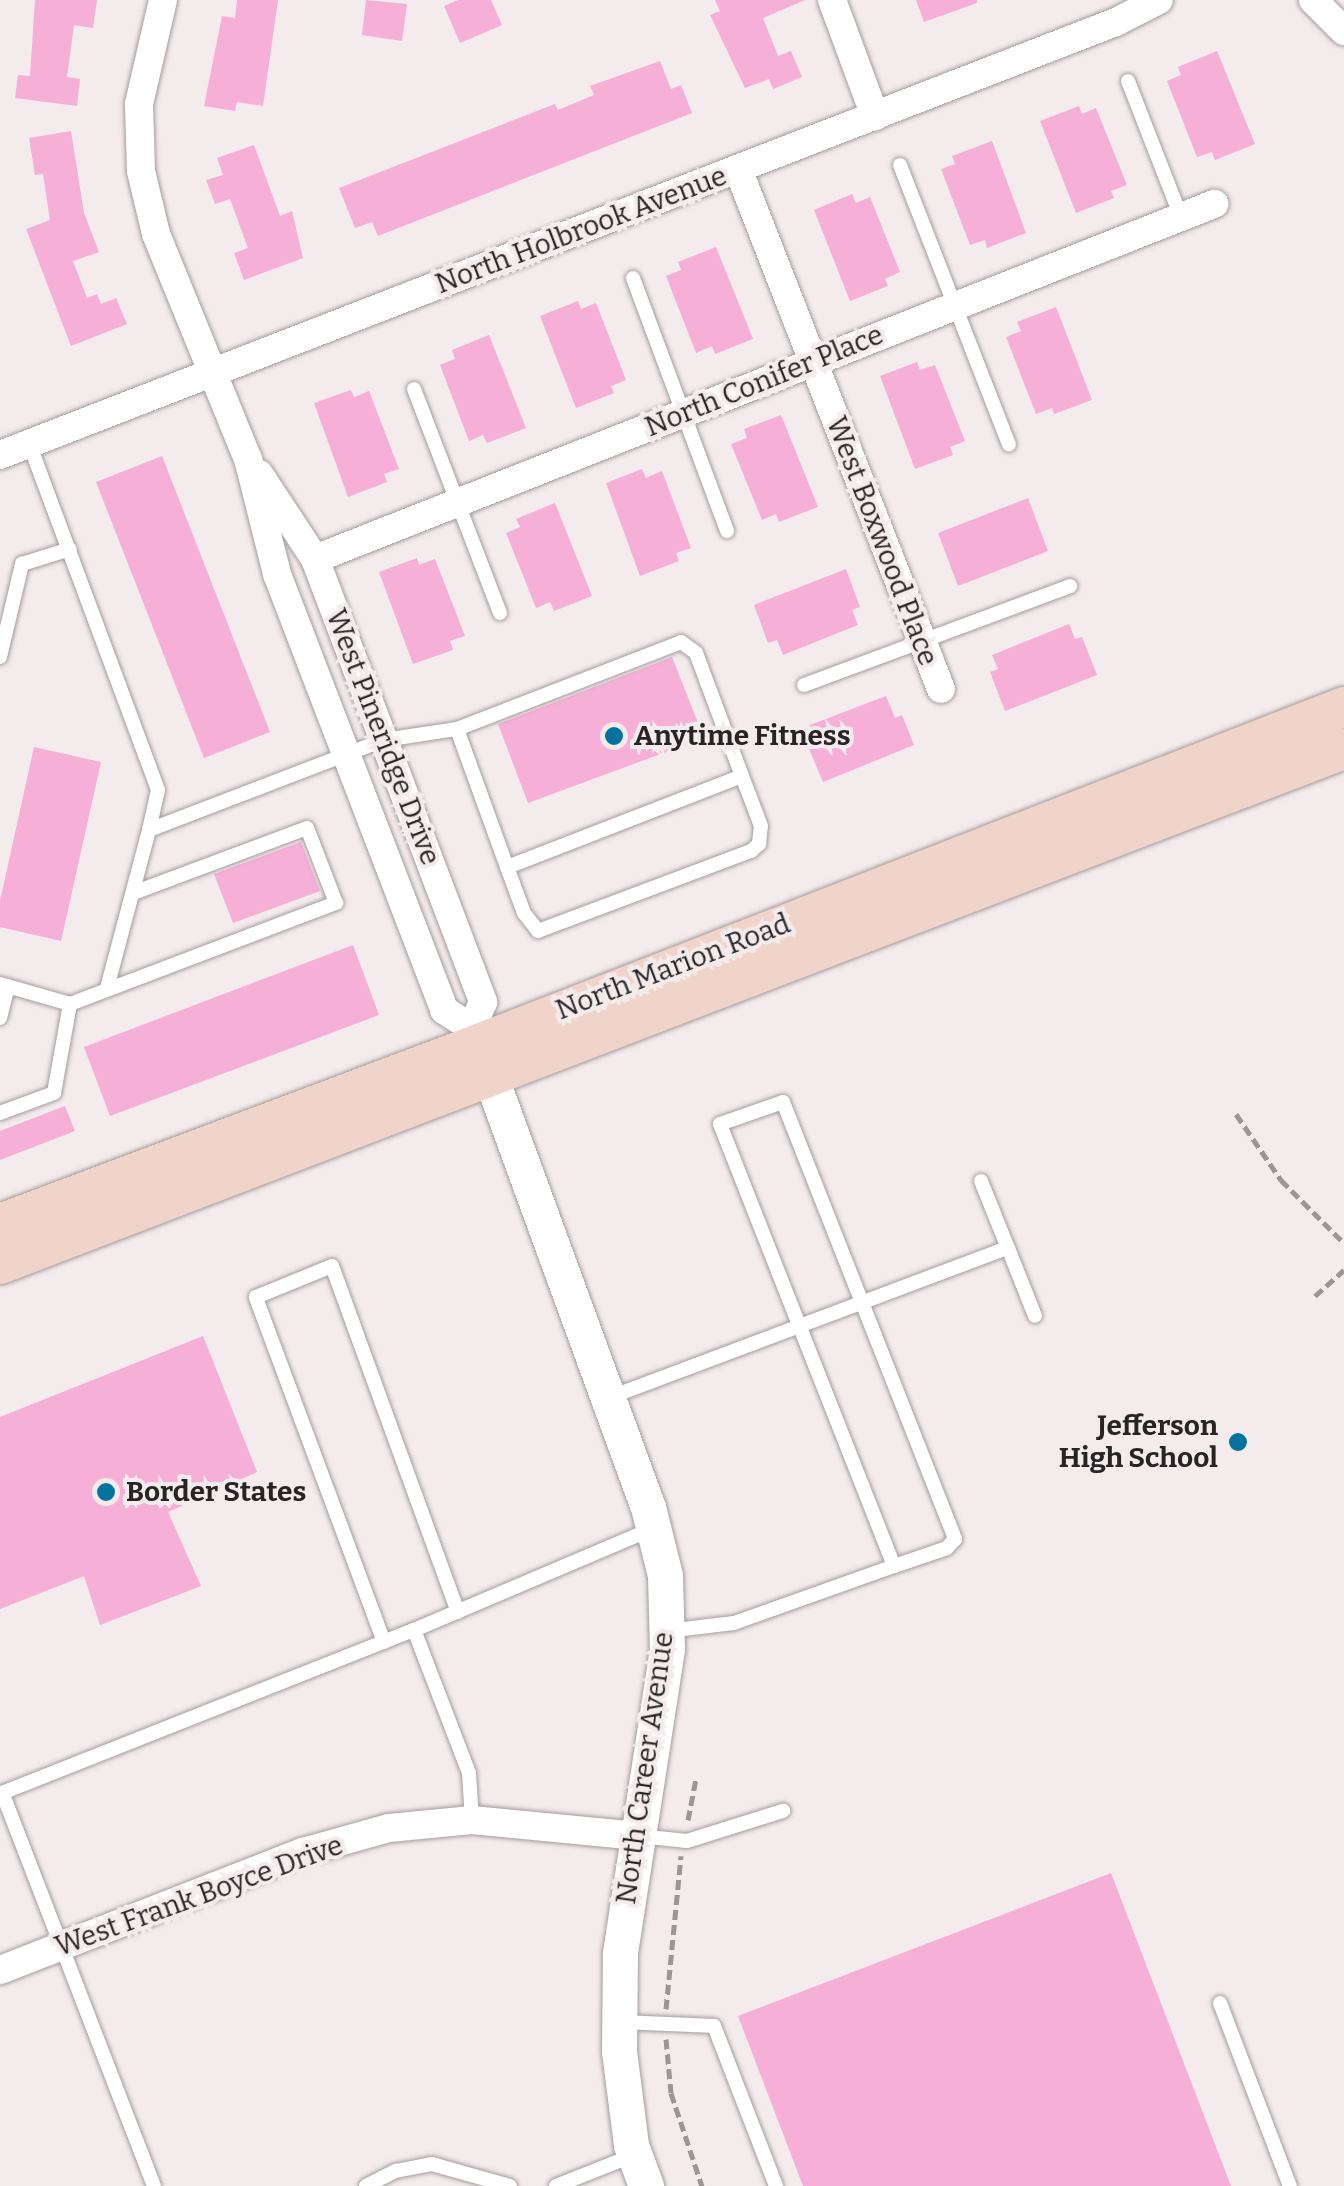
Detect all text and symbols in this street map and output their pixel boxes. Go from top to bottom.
street label: North Holbrook Avenue [431,159,731,301]
street label: North Conifer Place [640,318,888,444]
street label: West Boxwood Place [819,412,945,670]
street label: West Pineridge Drive [319,604,447,870]
place label: Anytime Fitness [634,719,850,753]
marker: Anytime Fitness [603,725,625,747]
street label: North Marion Road [551,907,795,1027]
place label: Jefferson High School [1059,1409,1218,1475]
marker: Jefferson High School [1227,1431,1249,1453]
place label: Border States [126,1475,306,1509]
marker: Border States [95,1481,117,1503]
street label: North Career Avenue [609,1630,681,1906]
street label: West Frank Boyce Drive [51,1828,347,1964]

